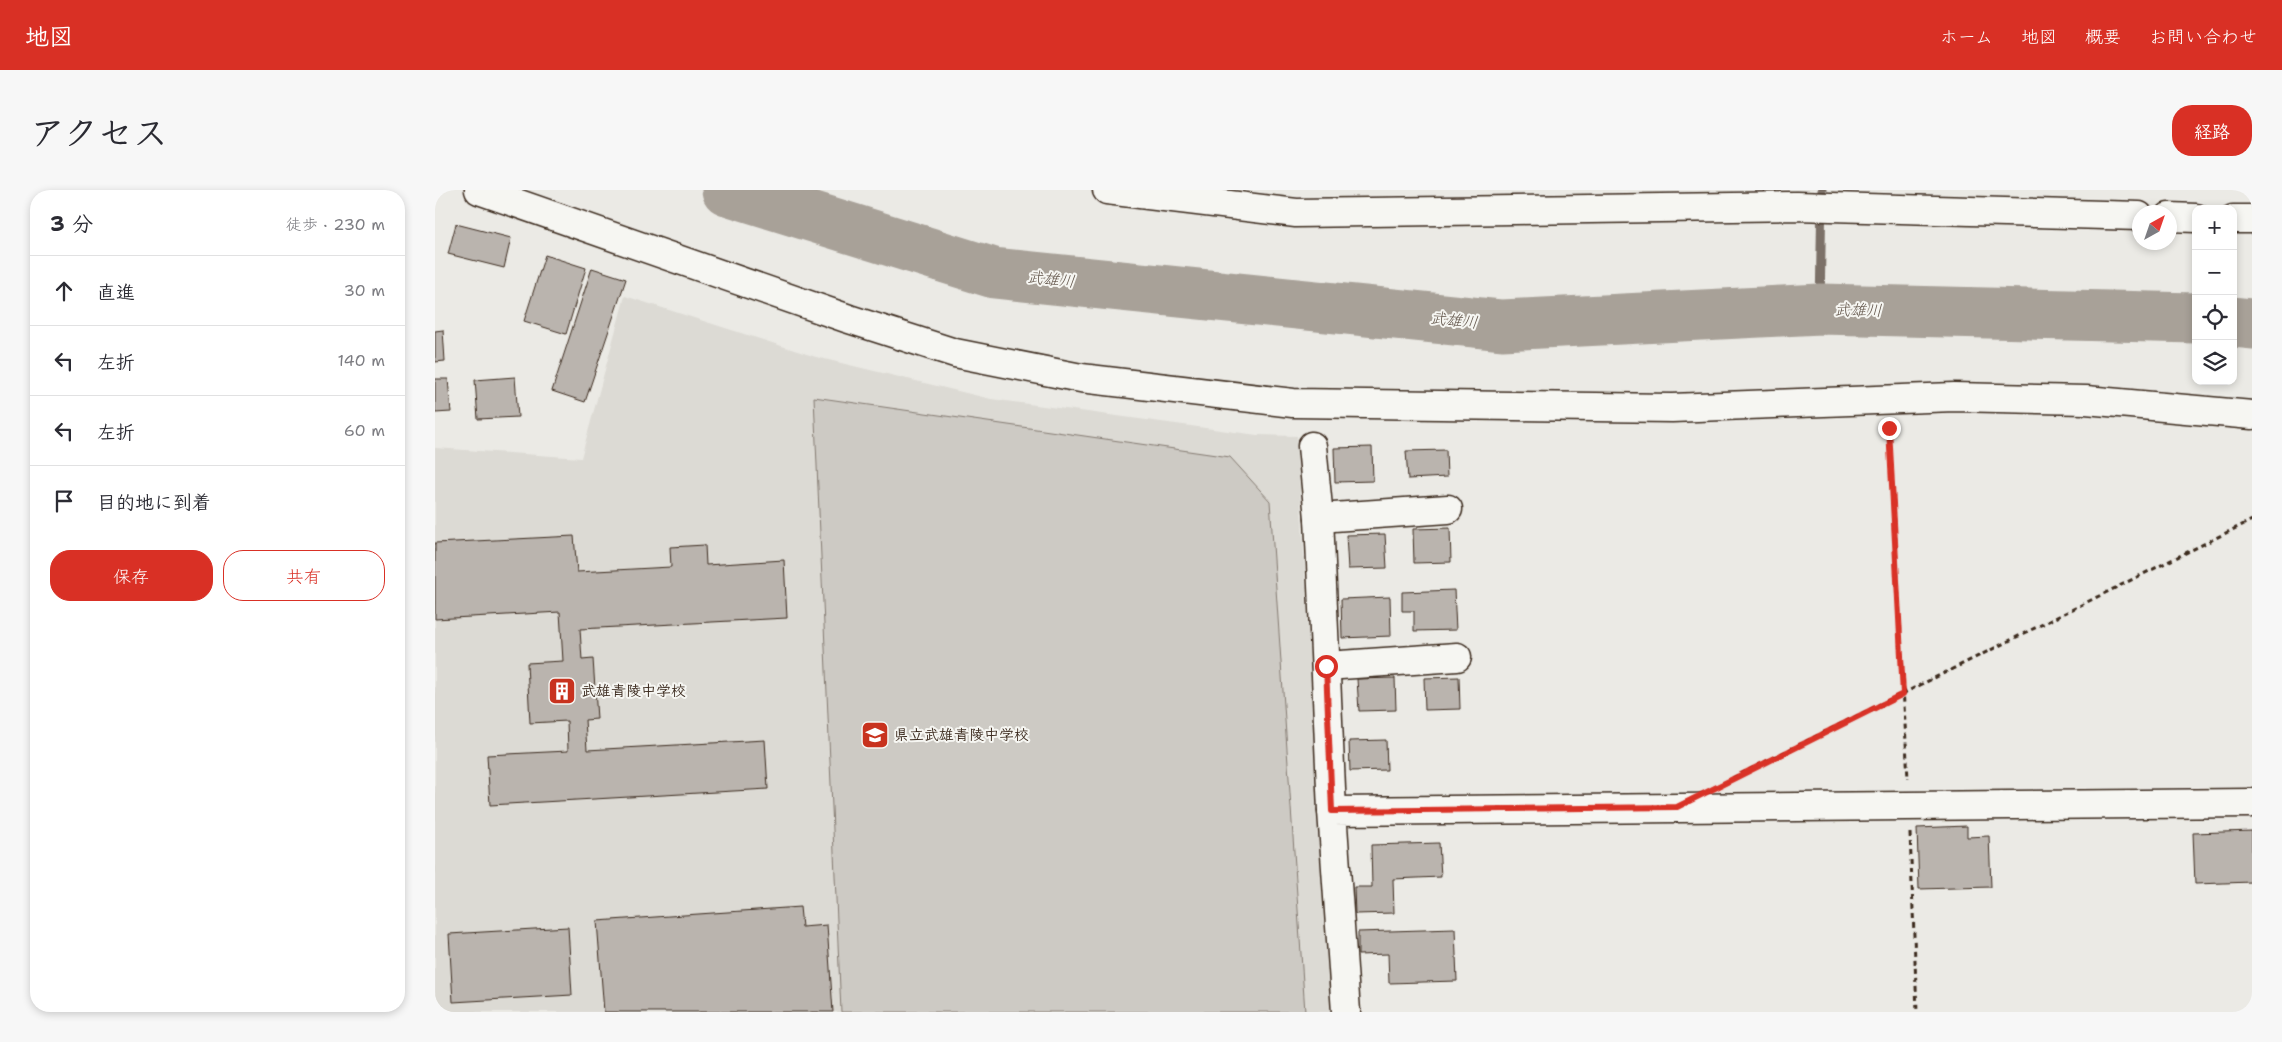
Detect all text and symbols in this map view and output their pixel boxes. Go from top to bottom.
text: 地図 [25,21,73,53]
text: ホーム [1940,25,1993,49]
text: 地図 [2021,25,2057,49]
text: 概要 [2085,25,2121,49]
text: お問い合わせ [2149,25,2257,49]
button: 経路 [2172,105,2252,156]
text: アクセス [30,109,168,156]
north arrow [2132,205,2177,250]
map controls [2192,205,2237,385]
button: + [2192,205,2237,250]
text: 3 分 [50,210,93,238]
text: 徒歩 · 230 m [286,214,385,235]
button: − [2192,250,2237,295]
water label: 武雄川 [1026,266,1076,292]
icon: ahead [50,277,78,305]
text: 直進 [97,280,135,305]
text: 30 m [344,280,385,301]
button: locate [2192,295,2237,340]
water label: 武雄川 [1834,299,1882,321]
water label: 武雄川 [1429,307,1479,333]
button: layers [2192,340,2237,385]
icon: left [50,347,78,375]
text: 左折 [97,350,135,375]
text: 140 m [338,350,385,371]
icon: left [50,417,78,445]
route end [1878,417,1901,440]
text: 左折 [97,420,135,445]
text: 60 m [344,420,385,441]
icon: arrive [50,487,78,515]
text: 目的地に到着 [97,490,211,515]
button: 保存 [50,550,213,601]
button: 共有 [223,550,385,601]
route start [1315,655,1338,678]
building icon: 武雄青陵中学校 [547,676,577,706]
place label: 武雄青陵中学校 [581,681,686,701]
school or university icon: 県立武雄青陵中学校 [860,720,890,750]
place label: 県立武雄青陵中学校 [894,725,1029,745]

